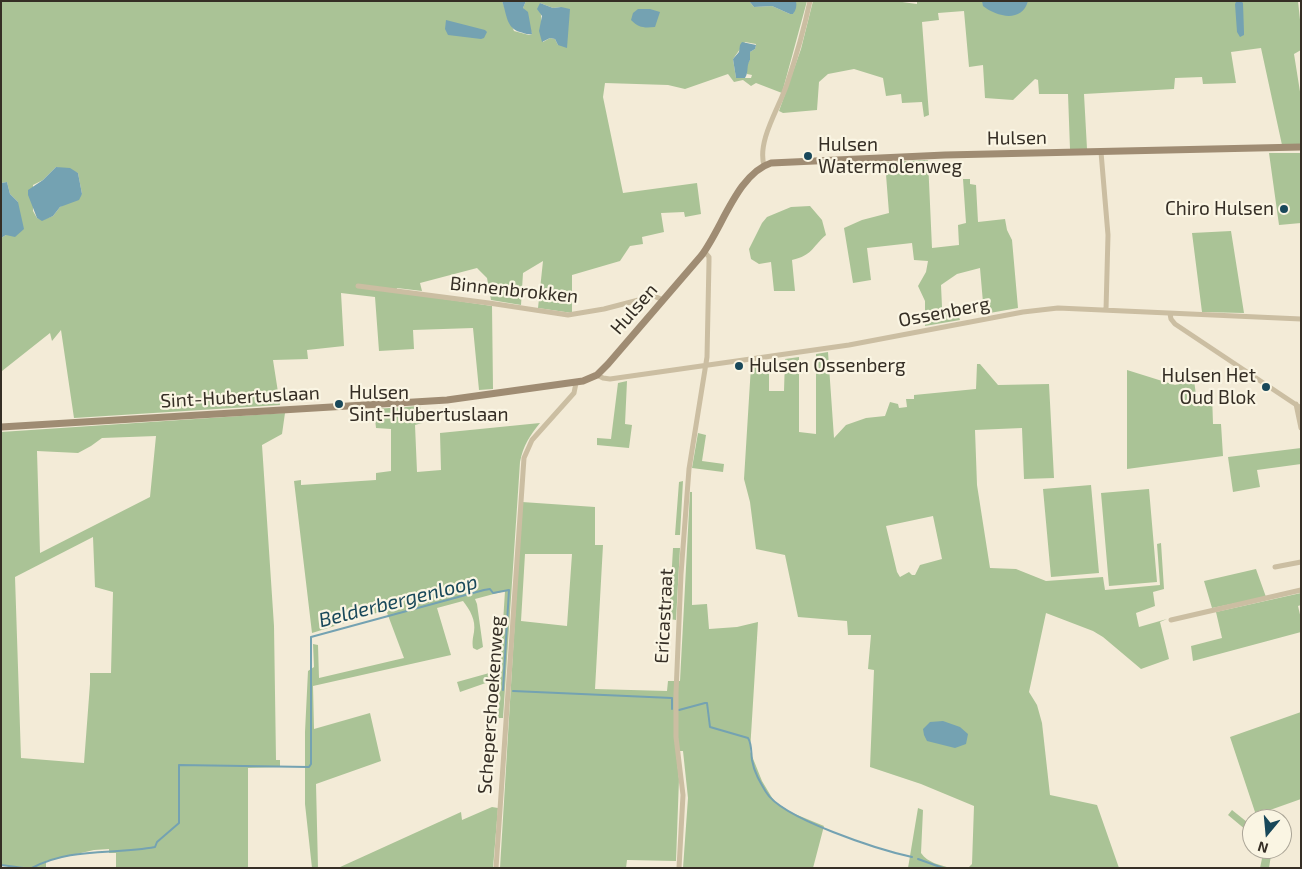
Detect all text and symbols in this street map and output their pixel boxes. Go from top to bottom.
street label: Hulsen [987,126,1047,150]
place label: Hulsen Watermolenweg [818,134,962,178]
marker: Hulsen Watermolenweg [802,150,814,162]
place label: Chiro Hulsen [1165,198,1274,220]
marker: Chiro Hulsen [1278,203,1290,215]
street label: Binnenbrokken [449,272,579,308]
street label: Hulsen [606,279,662,339]
street label: Ossenberg [896,292,992,332]
place label: Hulsen Ossenberg [749,355,906,377]
marker: Hulsen Ossenberg [733,360,745,372]
place label: Hulsen Het Oud Blok [1162,365,1256,409]
street label: Sint-Hubertuslaan [160,381,320,413]
marker: Hulsen Het Oud Blok [1260,381,1272,393]
place label: Hulsen Sint-Hubertuslaan [349,382,509,426]
marker: Hulsen Sint-Hubertuslaan [333,398,345,410]
street label: Ericastraat [650,568,678,664]
water label: Belderbergenloop [316,570,480,632]
street label: Schepershoekenweg [473,615,509,795]
north arrow [1242,809,1292,859]
text: N [1255,838,1270,857]

